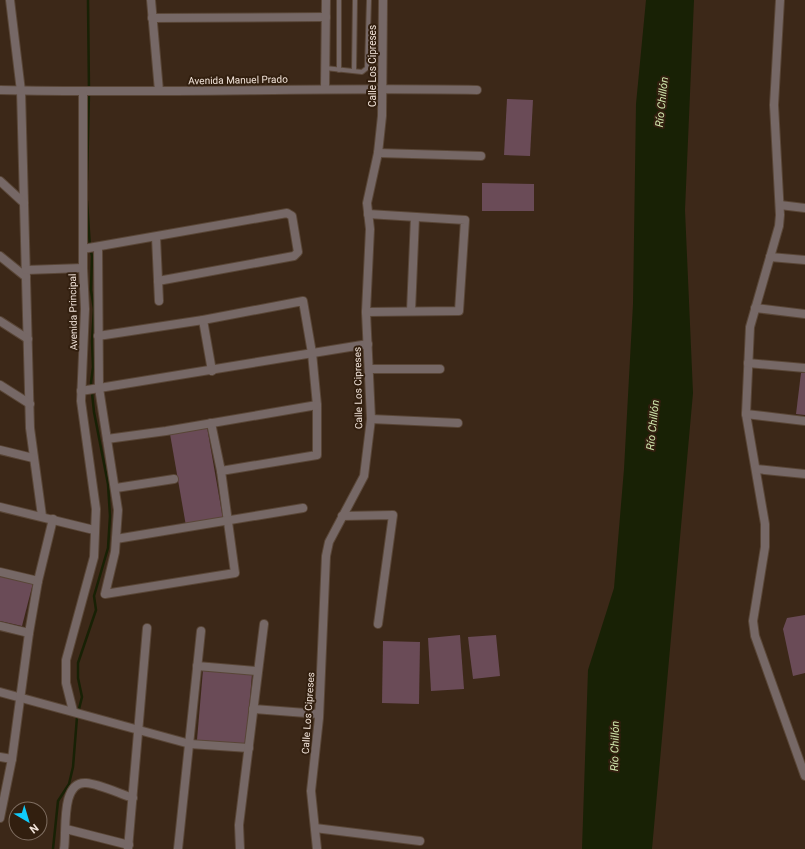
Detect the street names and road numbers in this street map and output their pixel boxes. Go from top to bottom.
street label: Calle Los Cipreses [367,25,378,107]
street label: Avenida Manuel Prado [188,74,288,86]
street label: Avenida Principal [67,274,79,350]
street label: Calle Los Cipreses [352,347,364,429]
street label: Calle Los Cipreses [300,672,316,754]

